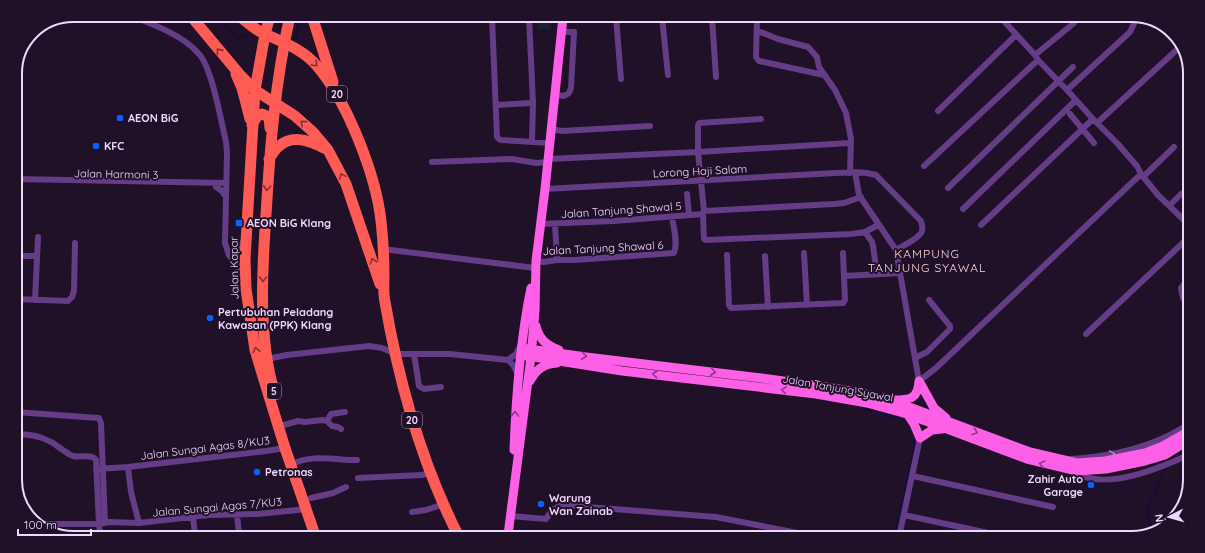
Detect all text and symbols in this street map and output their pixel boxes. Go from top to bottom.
one-way arrow [217,48,224,56]
one-way arrow [311,60,318,67]
road number: 20 [327,86,347,102]
place label: AEON BiG [128,111,179,125]
marker: AEON BiG [115,113,125,123]
one-way arrow [301,121,308,128]
place label: KFC [104,139,124,153]
marker: KFC [91,141,101,151]
street label: Lorong Haji Salam [653,162,747,180]
street label: Jalan Harmoni 3 [74,166,159,182]
one-way arrow [339,173,347,180]
one-way arrow [263,185,272,191]
street label: Jalan Tanjung Shawal 5 [560,199,682,221]
place label: AEON BiG Klang [247,216,331,230]
marker: AEON BiG Klang [234,218,244,228]
street label: Jalan Kapar [226,236,242,300]
street label: Jalan Tanjung Shawal 6 [542,238,664,258]
district label: KAMPUNG TANJUNG SYAWAL [868,246,986,275]
one-way arrow [369,258,378,265]
one-way arrow [259,276,267,282]
place label: Pertubuhan Peladang Kawasan (PPK) Klang [218,305,333,332]
marker: Pertubuhan Peladang Kawasan (PPK) Klang [205,313,215,323]
one-way arrow [252,347,260,353]
one-way arrow [581,352,588,360]
one-way arrow [710,367,717,376]
one-way arrow [651,370,658,379]
street label: Jalan Tanjung Syawal [782,371,894,405]
road number: 5 [267,383,281,399]
one-way arrow [781,386,787,395]
one-way arrow [511,411,520,417]
road number: 20 [402,412,422,428]
one-way arrow [972,427,979,435]
street label: Jalan Sungai Agas 8/KU3 [139,433,271,463]
one-way arrow [1109,450,1115,459]
one-way arrow [1039,460,1045,468]
place label: Petronas [265,465,313,479]
marker: Petronas [252,467,262,477]
place label: Zahir Auto Garage [1027,472,1084,499]
marker: Zahir Auto Garage [1086,480,1096,490]
place label: Warung Wan Zainab [549,491,613,518]
street label: Jalan Sungai Agas 7/KU3 [152,494,283,520]
north arrow [1149,497,1189,537]
marker: Warung Wan Zainab [536,499,546,509]
scale bar [18,511,91,537]
text: N [1152,513,1166,523]
text: 100 m [24,517,57,532]

